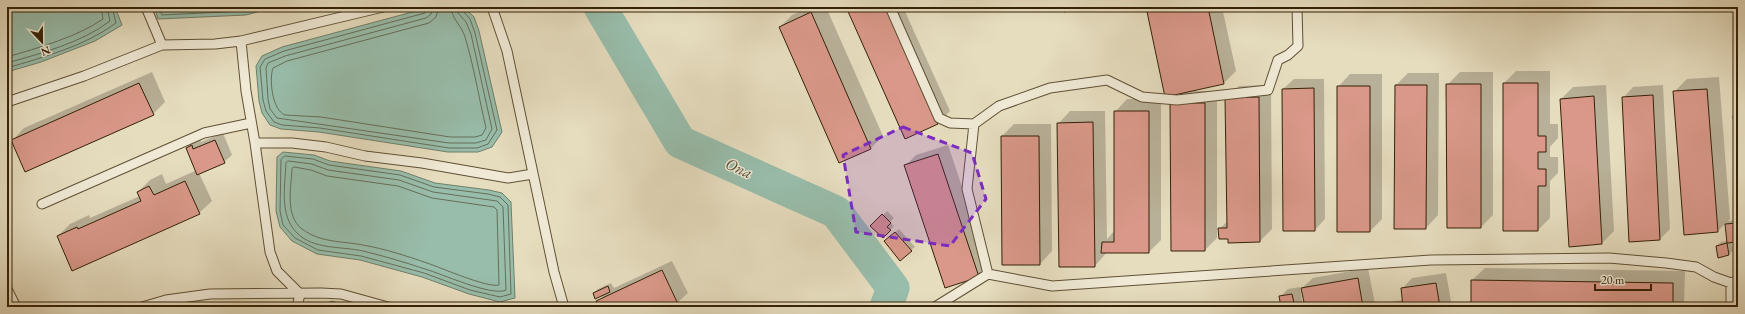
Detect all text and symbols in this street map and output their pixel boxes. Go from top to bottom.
north arrow [22,22,62,62]
text: N [39,43,52,59]
water label: Ona [722,153,756,183]
scale bar [1595,266,1651,292]
text: 20 m [1601,272,1625,288]

